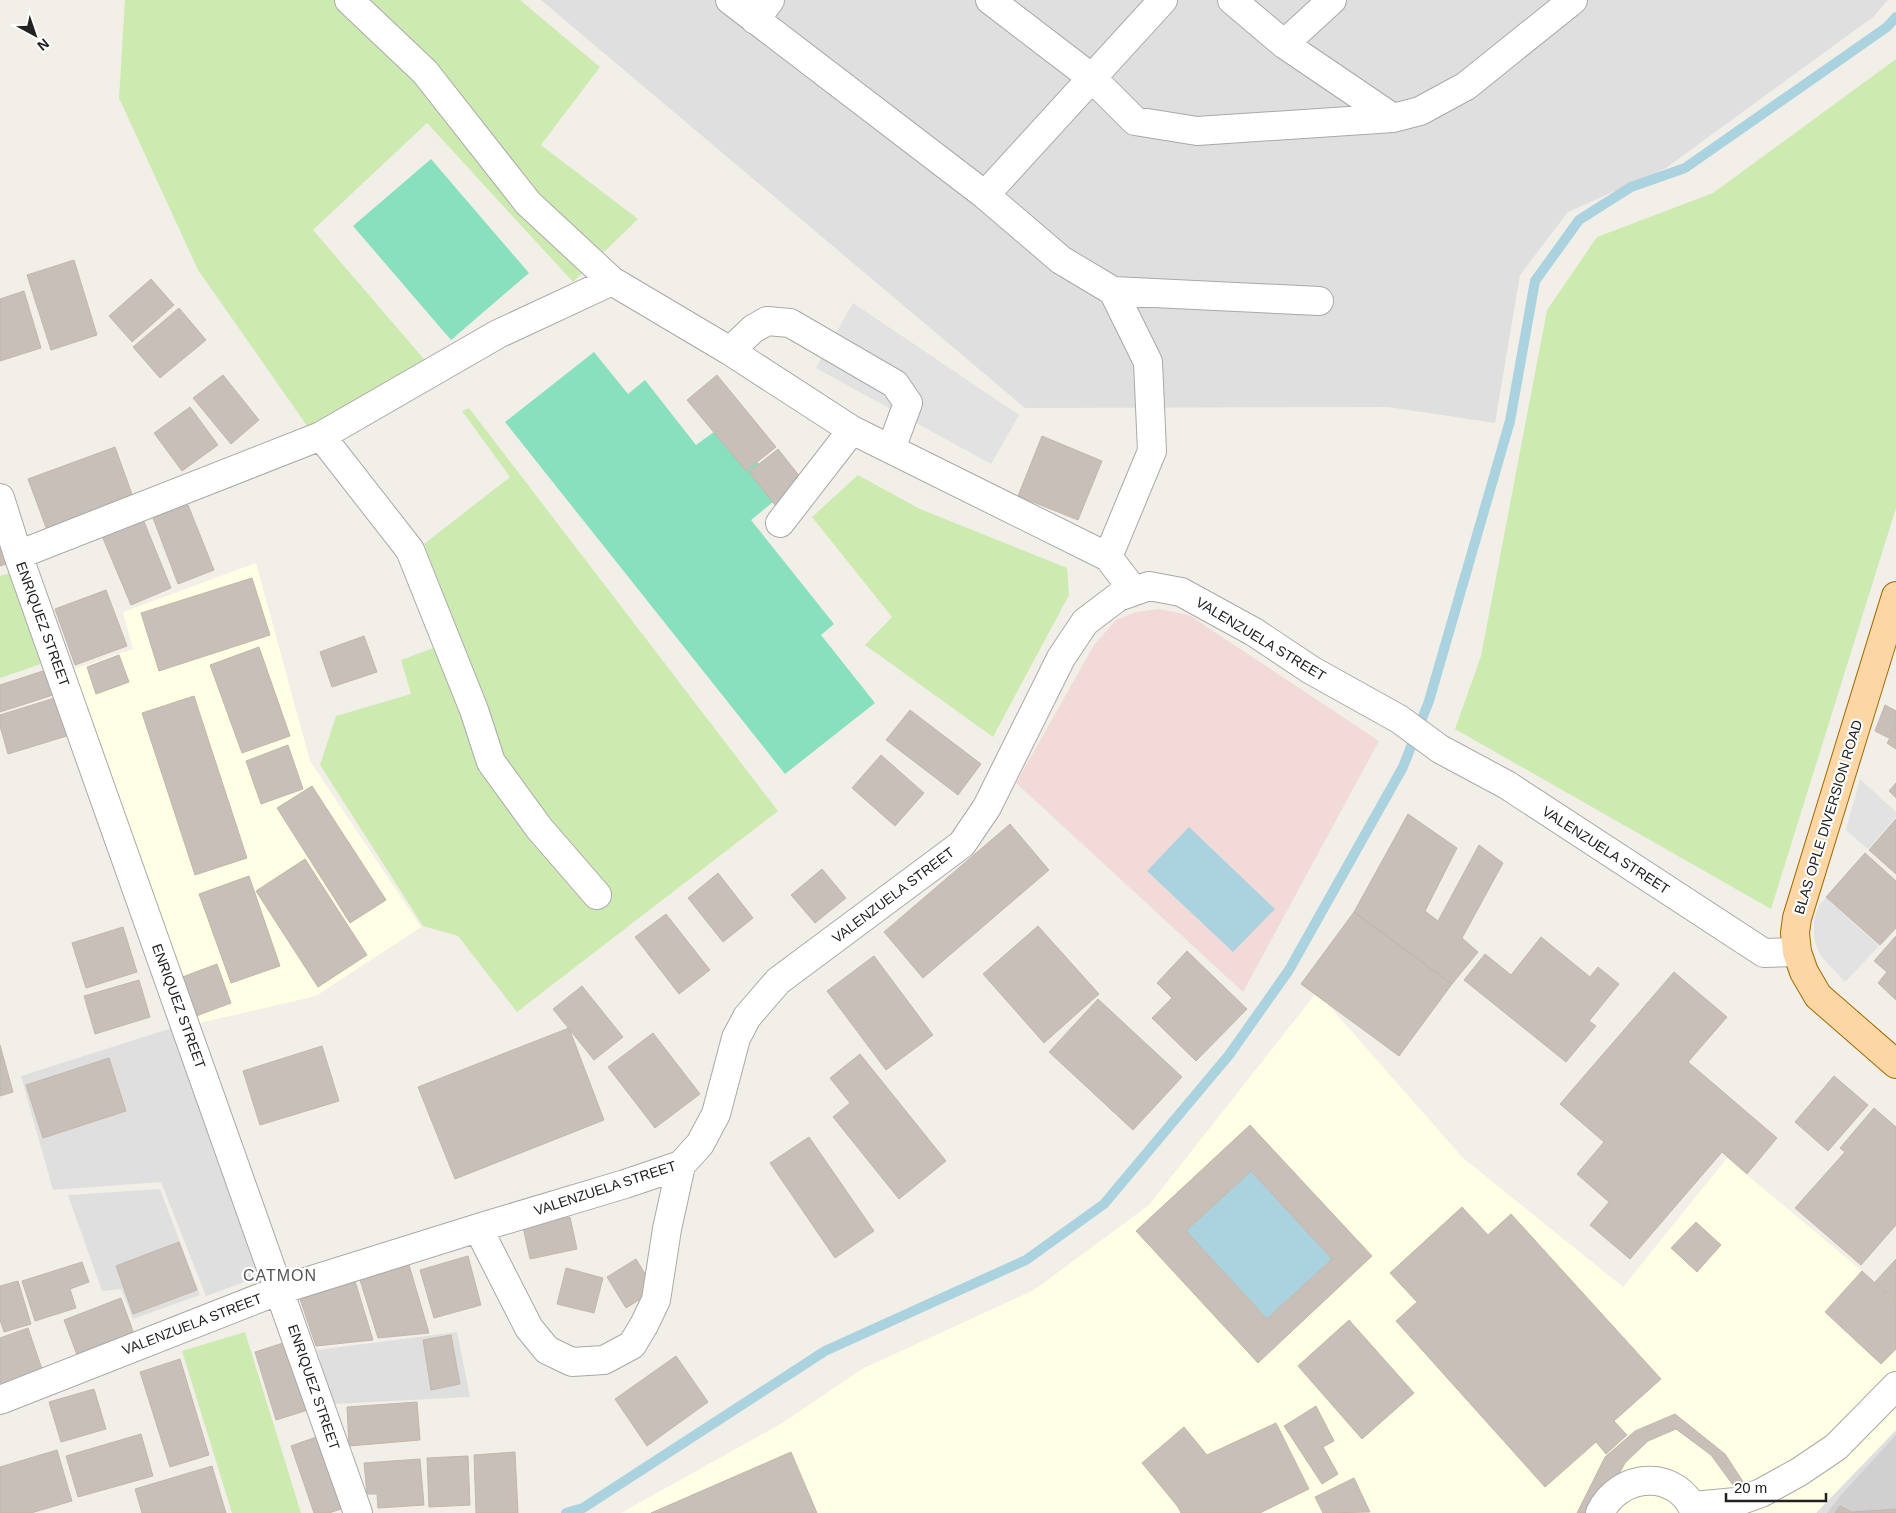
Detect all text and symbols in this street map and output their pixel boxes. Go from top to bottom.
north arrow [10,10,60,60]
text: N [34,36,52,54]
street label: ENRIQUEZ STREET [13,559,73,689]
street label: VALENZUELA STREET [1193,594,1329,684]
street label: BLAS OPLE DIVERSION ROAD [1791,718,1865,916]
street label: VALENZUELA STREET [1539,803,1673,897]
street label: VALENZUELA STREET [829,844,957,946]
street label: ENRIQUEZ STREET [149,941,209,1071]
street label: VALENZUELA STREET [532,1157,678,1219]
district label: CATMON [243,1267,317,1284]
street label: VALENZUELA STREET [120,1290,265,1358]
street label: ENRIQUEZ STREET [285,1322,343,1452]
scale bar [1726,1470,1826,1502]
text: 20 m [1734,1479,1767,1496]

